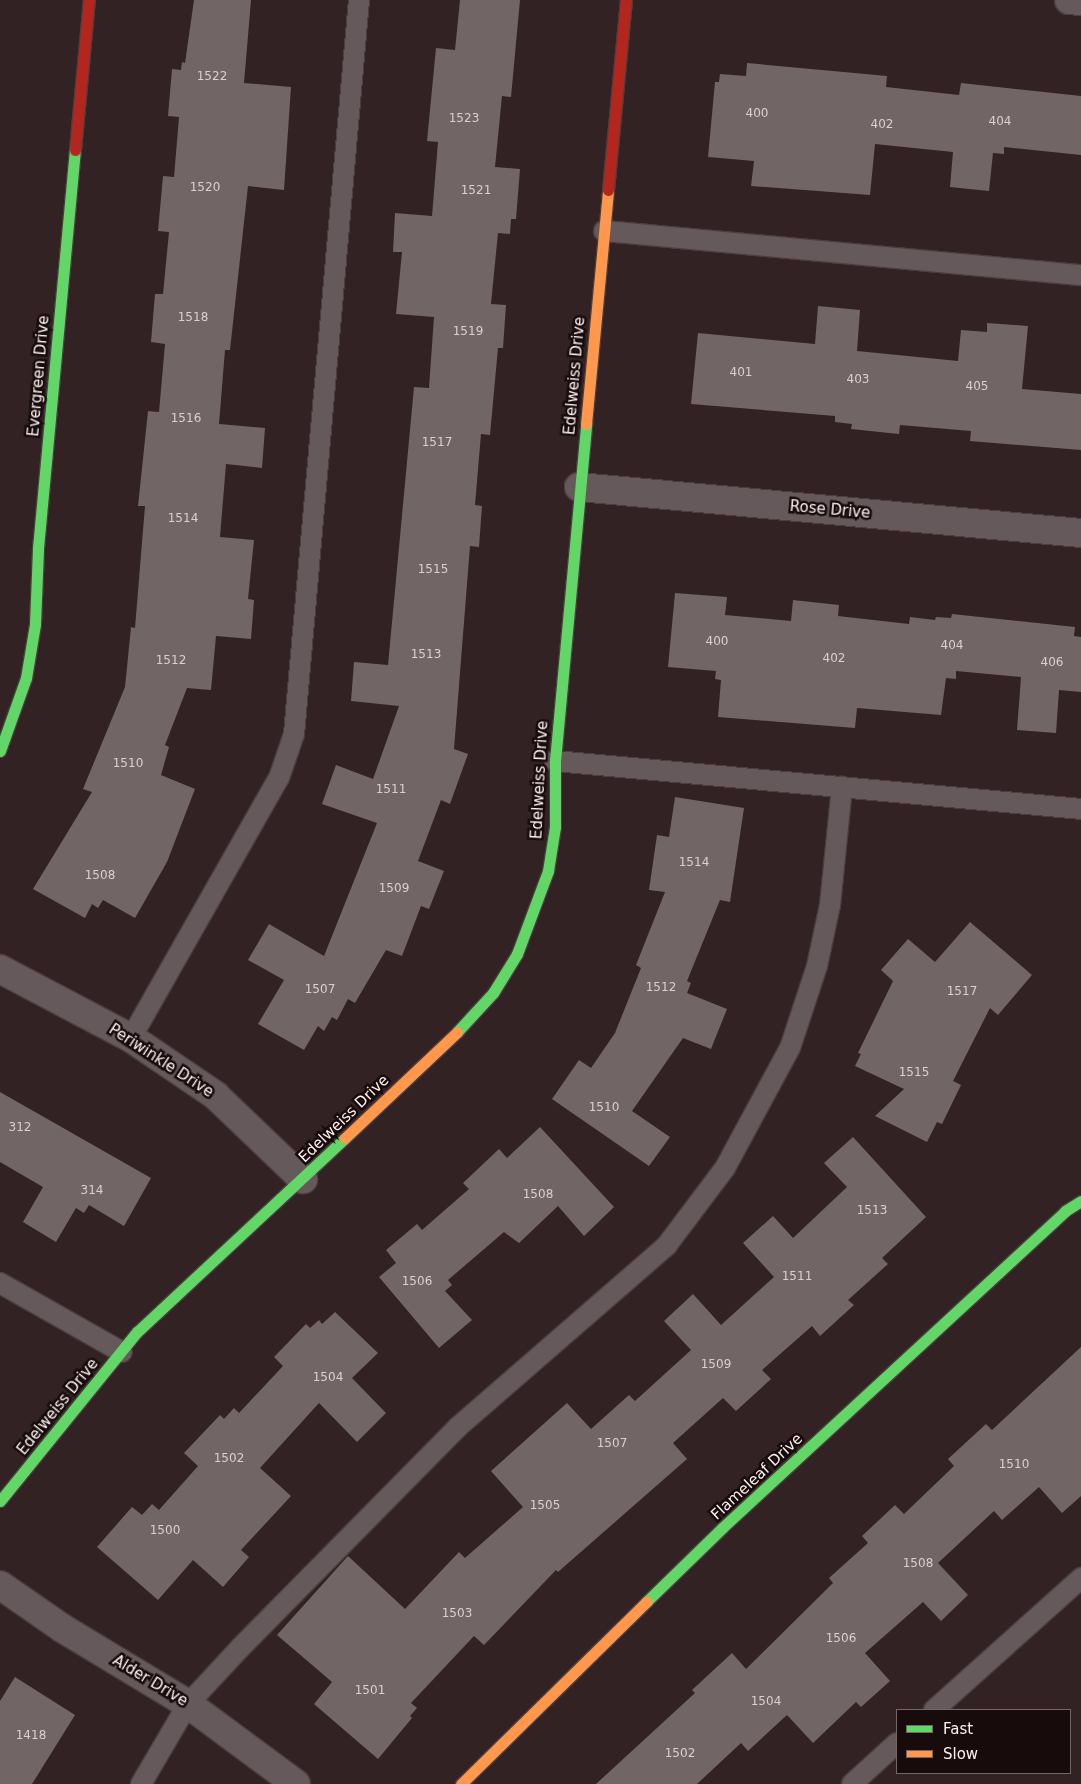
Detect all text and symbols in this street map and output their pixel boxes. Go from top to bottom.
house number: 1522 [197,70,227,84]
house number: 400 [746,107,768,121]
house number: 1523 [449,112,479,126]
house number: 404 [989,115,1011,129]
house number: 402 [871,118,893,132]
house number: 1520 [190,181,220,195]
house number: 1521 [461,184,491,198]
house number: 1518 [178,311,208,325]
street label: Evergreen Drive [25,315,53,437]
street label: Edelweiss Drive [561,316,589,436]
house number: 1519 [453,325,483,339]
house number: 401 [730,366,752,380]
house number: 403 [847,373,869,387]
house number: 405 [966,380,988,394]
house number: 1516 [171,412,201,426]
house number: 1517 [422,436,452,450]
street label: Rose Drive [789,498,871,522]
house number: 1514 [168,512,198,526]
house number: 1515 [418,563,448,577]
house number: 400 [706,635,728,649]
house number: 404 [941,639,963,653]
house number: 1513 [411,648,441,662]
house number: 402 [823,652,845,666]
house number: 1512 [156,654,186,668]
house number: 406 [1041,656,1063,670]
street label: Edelweiss Drive [528,720,552,840]
house number: 1510 [113,757,143,771]
house number: 1511 [376,783,406,797]
house number: 1514 [679,856,709,870]
house number: 1508 [85,869,115,883]
house number: 1509 [379,882,409,896]
house number: 1512 [646,981,676,995]
house number: 1507 [305,983,335,997]
house number: 1517 [947,985,977,999]
street label: Periwinkle Drive [105,1021,217,1101]
house number: 1515 [899,1066,929,1080]
street label: Edelweiss Drive [295,1071,393,1167]
house number: 1510 [589,1101,619,1115]
house number: 312 [9,1121,31,1135]
house number: 314 [81,1184,103,1198]
house number: 1508 [523,1188,553,1202]
house number: 1513 [857,1204,887,1218]
house number: 1511 [782,1270,812,1284]
house number: 1506 [402,1275,432,1289]
street label: Edelweiss Drive [14,1355,102,1459]
house number: 1509 [701,1358,731,1372]
house number: 1504 [313,1371,343,1385]
street label: Flameleaf Drive [708,1430,806,1524]
house number: 1507 [597,1437,627,1451]
house number: 1502 [214,1452,244,1466]
house number: 1510 [999,1458,1029,1472]
house number: 1505 [530,1499,560,1513]
house number: 1500 [150,1524,180,1538]
house number: 1508 [903,1557,933,1571]
house number: 1503 [442,1607,472,1621]
house number: 1506 [826,1632,856,1646]
street label: Alder Drive [109,1652,191,1710]
house number: 1501 [355,1684,385,1698]
house number: 1504 [751,1695,781,1709]
legend [896,1709,1071,1774]
text: Fast [943,1720,973,1738]
house number: 1418 [16,1729,46,1743]
text: Slow [943,1745,978,1763]
house number: 1502 [665,1747,695,1761]

